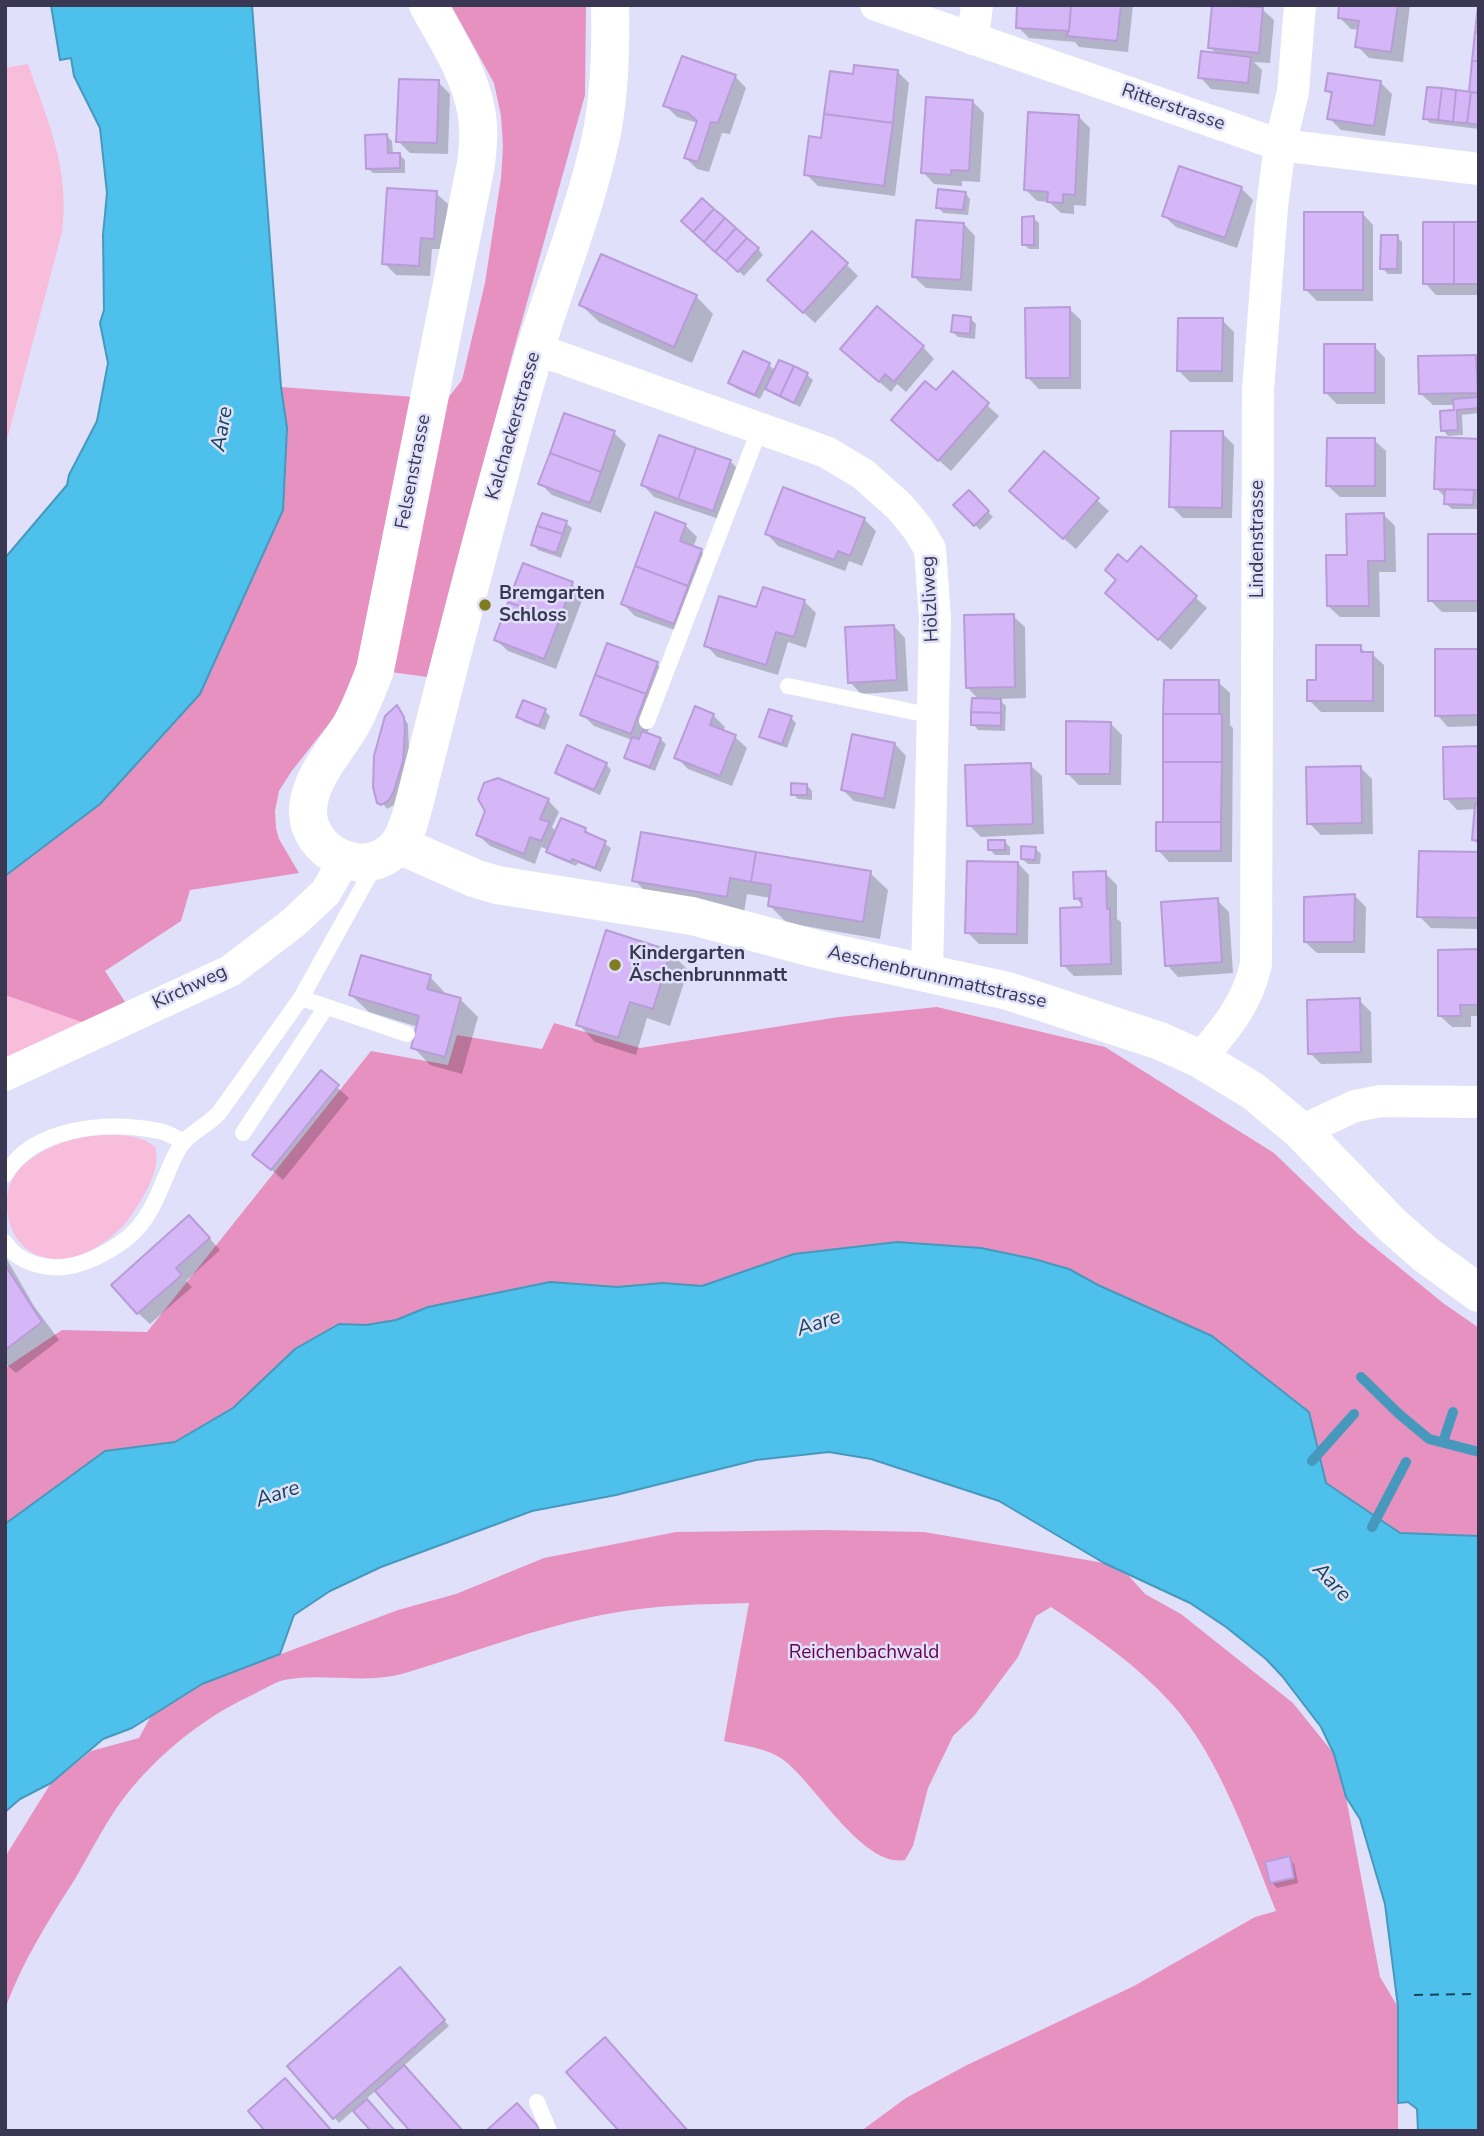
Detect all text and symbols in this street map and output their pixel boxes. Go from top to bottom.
street label: Ritterstrasse [1118,80,1228,136]
street label: Kalchackerstrasse [482,349,546,503]
water label: Aare [207,405,239,453]
street label: Felsenstrasse [392,413,436,531]
street label: Lindenstrasse [1247,480,1269,598]
street label: Hölzliweg [917,555,945,643]
place label: Bremgarten Schloss [499,583,605,627]
marker: Bremgarten Schloss [477,597,493,613]
street label: Aeschenbrunnmattstrasse [825,942,1049,1014]
place label: Kindergarten Äschenbrunnmatt [629,943,787,987]
marker: Kindergarten Äschenbrunnmatt [607,957,623,973]
street label: Kirchweg [149,961,231,1015]
water label: Aare [794,1305,844,1343]
water label: Aare [253,1476,303,1514]
water label: Aare [1306,1558,1356,1608]
park label: Reichenbachwald [789,1642,939,1664]

